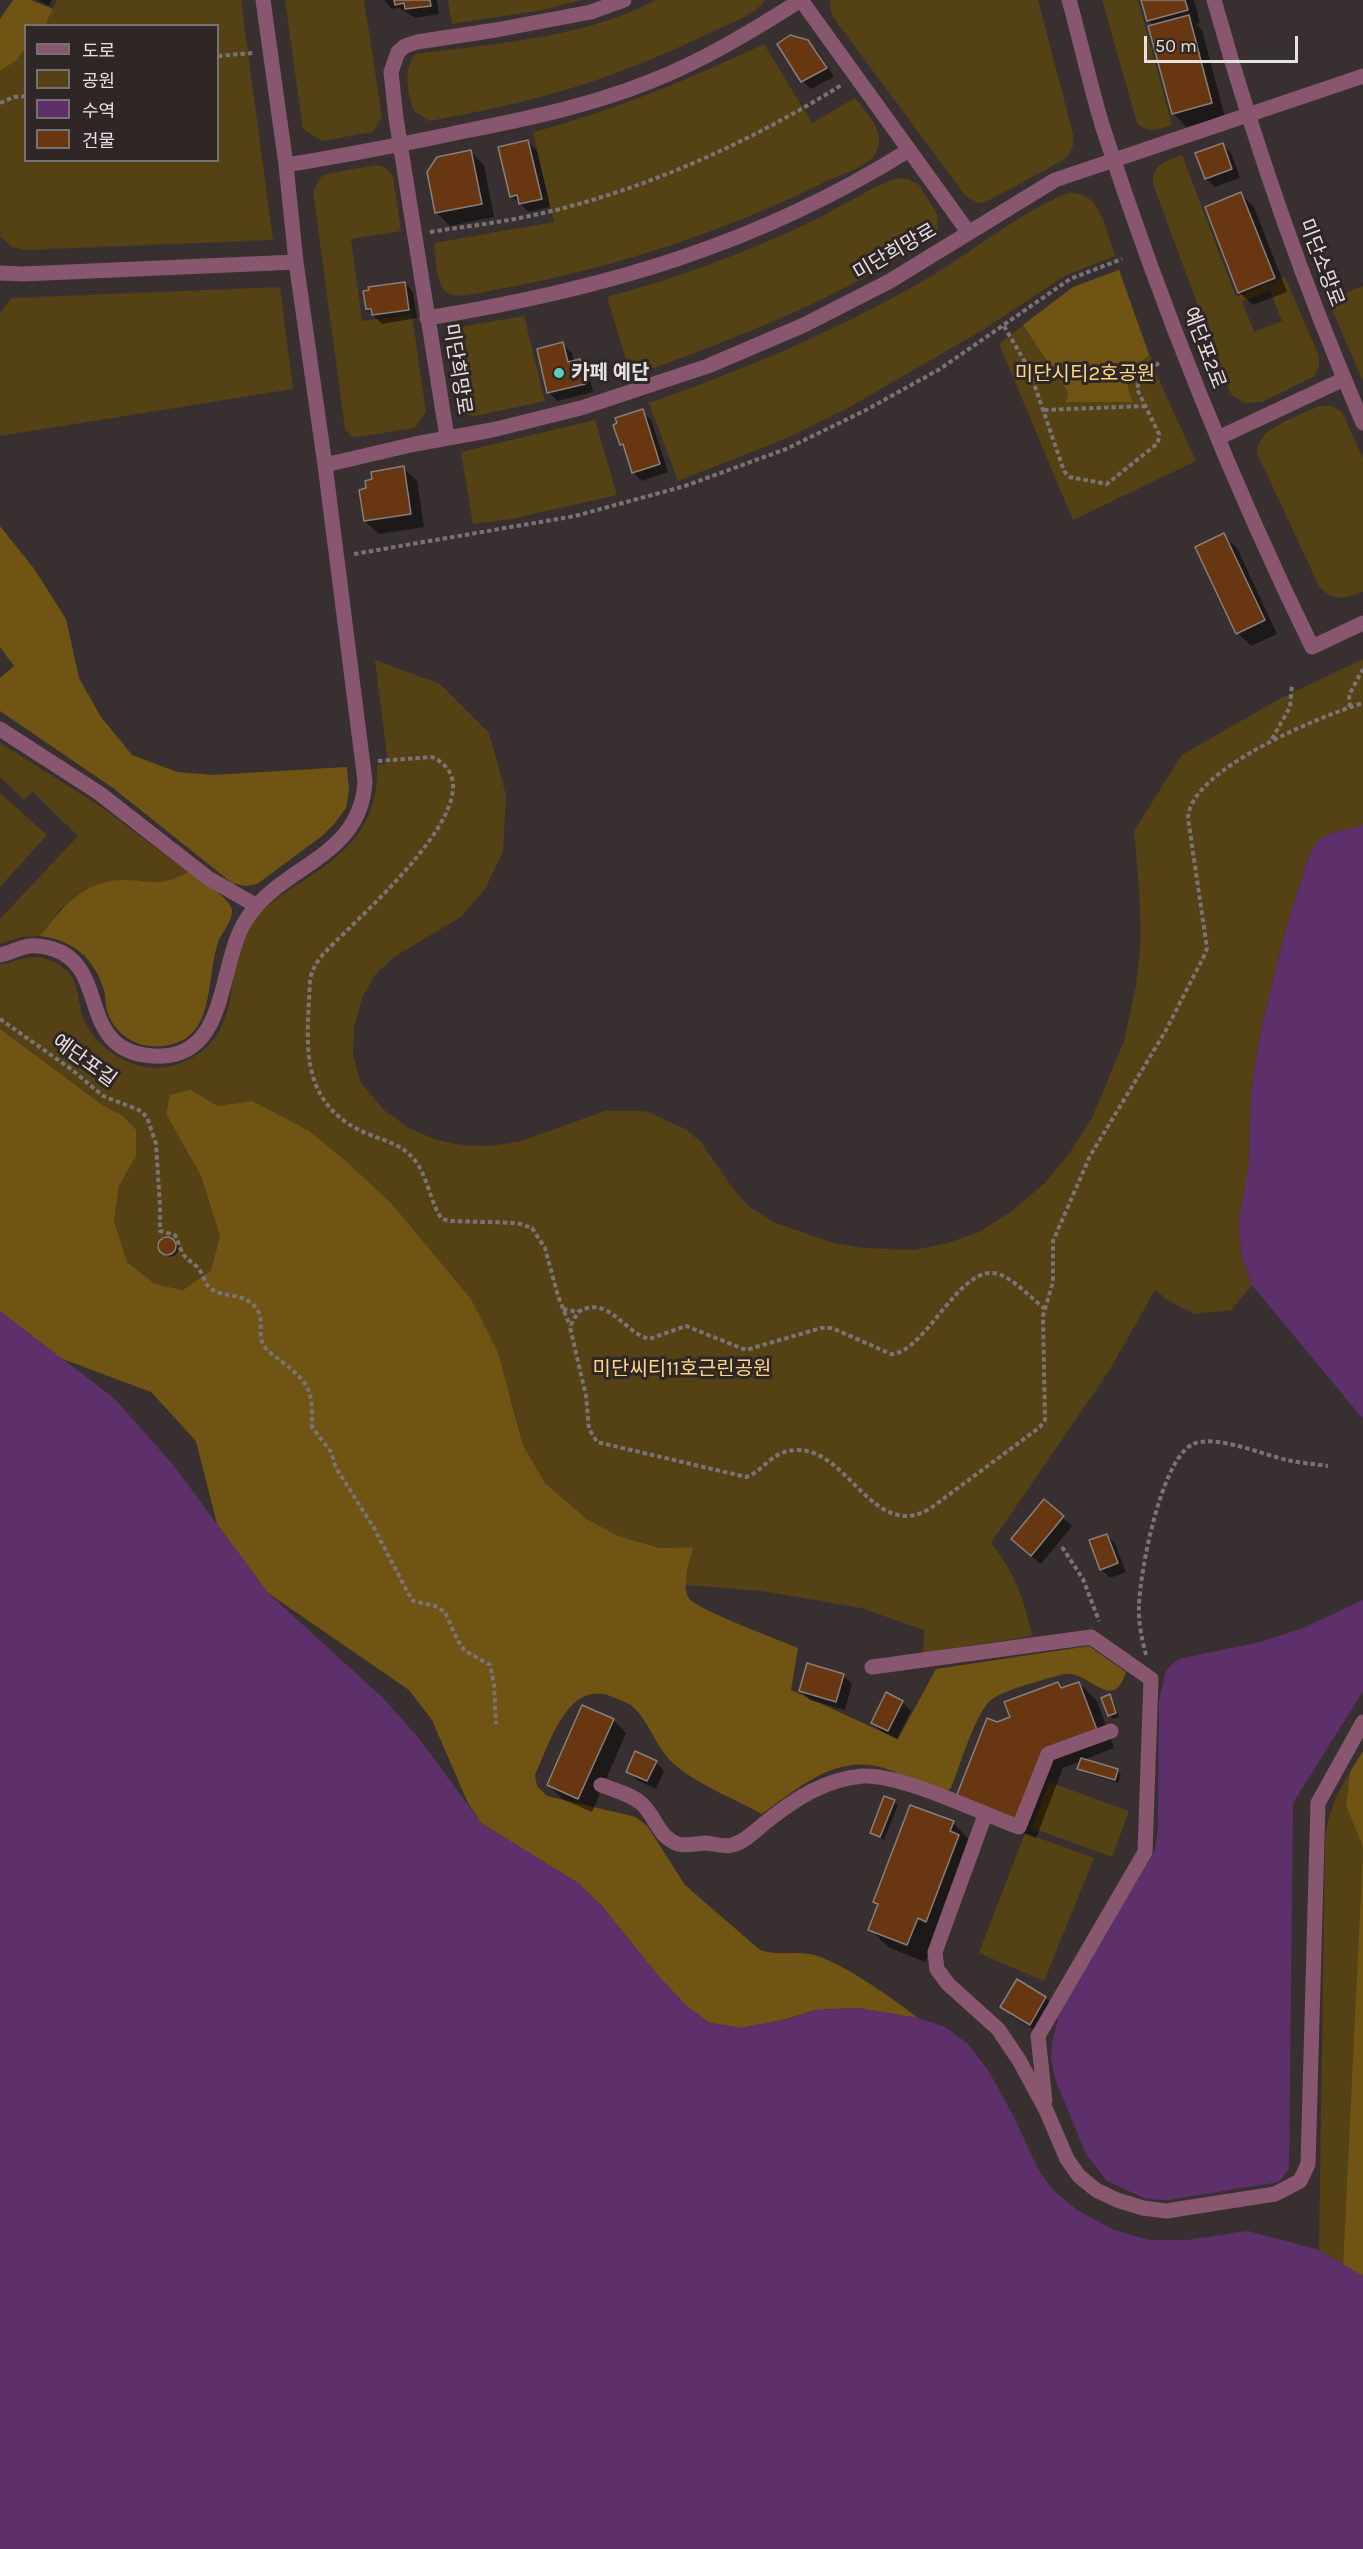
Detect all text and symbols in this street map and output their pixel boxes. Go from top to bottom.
legend [24,24,219,162]
scale bar [1147,24,1302,62]
text: 50 m [1155,35,1197,57]
text: 도로 [82,40,115,62]
text: 공원 [82,70,115,92]
text: 수역 [82,100,115,122]
text: 건물 [82,130,115,152]
street label: 미단소망로 [1293,216,1349,310]
street label: 미단희망로 [849,219,941,285]
street label: 예단포2로 [1178,304,1230,392]
street label: 미단희망로 [438,322,476,416]
place label: 카페 예단 [571,361,650,385]
park label: 미단시티2호공원 [1015,362,1155,386]
marker: 카페 예단 [552,366,566,380]
street label: 예단포길 [47,1030,121,1092]
park label: 미단씨티11호근린공원 [593,1357,771,1381]

